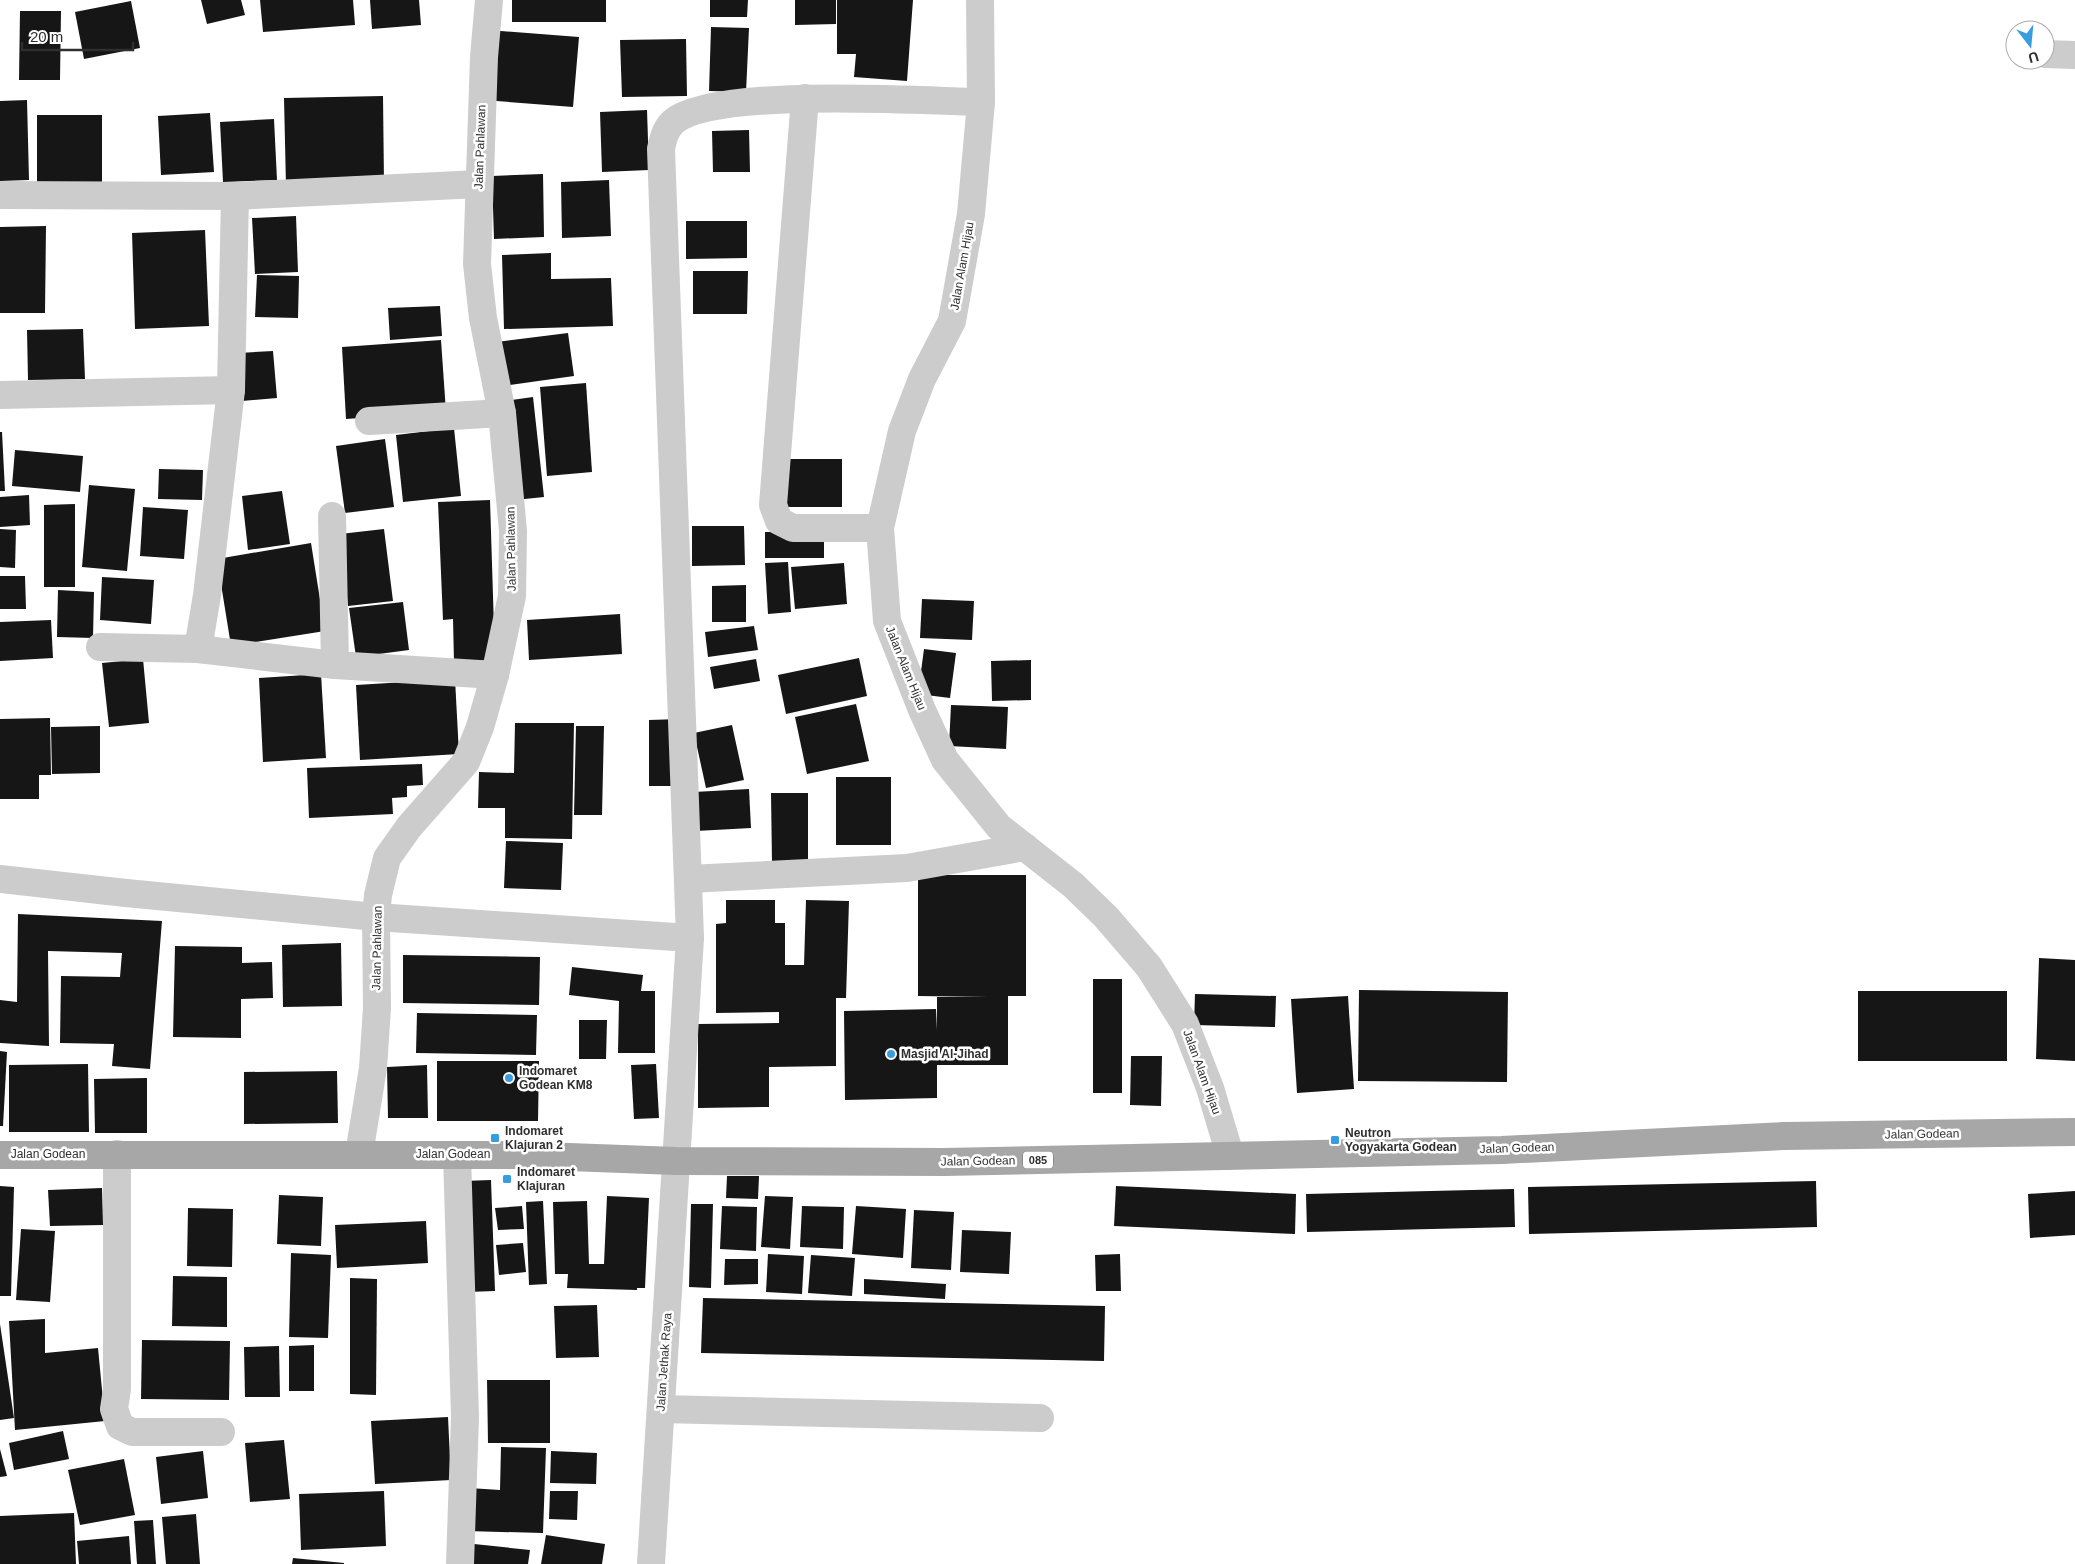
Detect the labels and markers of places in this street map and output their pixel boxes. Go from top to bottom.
place label: Masjid Al-Jihad [901,1047,989,1061]
marker: Masjid Al-Jihad [885,1048,897,1060]
place label: Indomaret Godean KM8 [519,1064,593,1092]
marker: Indomaret Godean KM8 [503,1072,515,1084]
place label: Indomaret Klajuran 2 [505,1124,563,1152]
place label: Neutron Yogyakarta Godean [1345,1126,1457,1154]
marker: Indomaret Klajuran 2 [489,1132,501,1144]
marker: Neutron Yogyakarta Godean [1329,1134,1341,1146]
place label: Indomaret Klajuran [517,1165,575,1193]
marker: Indomaret Klajuran [501,1173,513,1185]

